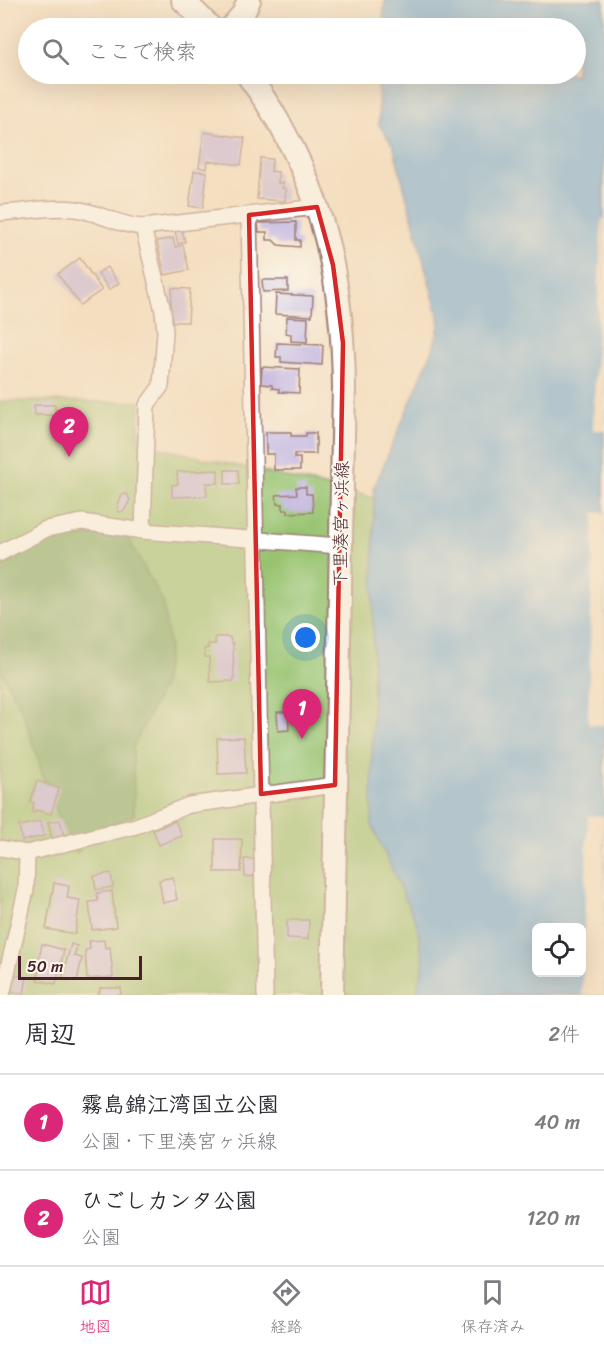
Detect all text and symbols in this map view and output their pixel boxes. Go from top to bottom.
search box [18,18,586,84]
text: ここで検索 [87,32,197,71]
icon: search [39,35,72,68]
pin: 2 [50,408,88,457]
street label: 下里湊宮ヶ浜線 [324,461,358,587]
your location [291,623,320,652]
pin: 1 [282,690,322,739]
map controls [532,923,586,977]
button: locate [532,923,586,977]
text: 50 m [27,952,63,981]
scale bar [18,953,142,980]
text: 周辺 [24,1011,76,1057]
text: 2件 [548,1017,580,1052]
text: 霧島錦江湾国立公園 [81,1085,279,1124]
text: 1 [39,1105,48,1140]
text: 40 m [534,1105,580,1140]
text: 公園 · 下里湊宮ヶ浜線 [81,1124,277,1159]
text: ひごしカンタ公園 [81,1181,257,1220]
text: 2 [38,1201,49,1236]
text: 120 m [527,1201,580,1236]
text: 公園 [81,1220,121,1255]
tab: 地図 [79,1276,112,1341]
tab: 経路 [270,1276,303,1341]
tab: 保存済み [461,1276,525,1341]

